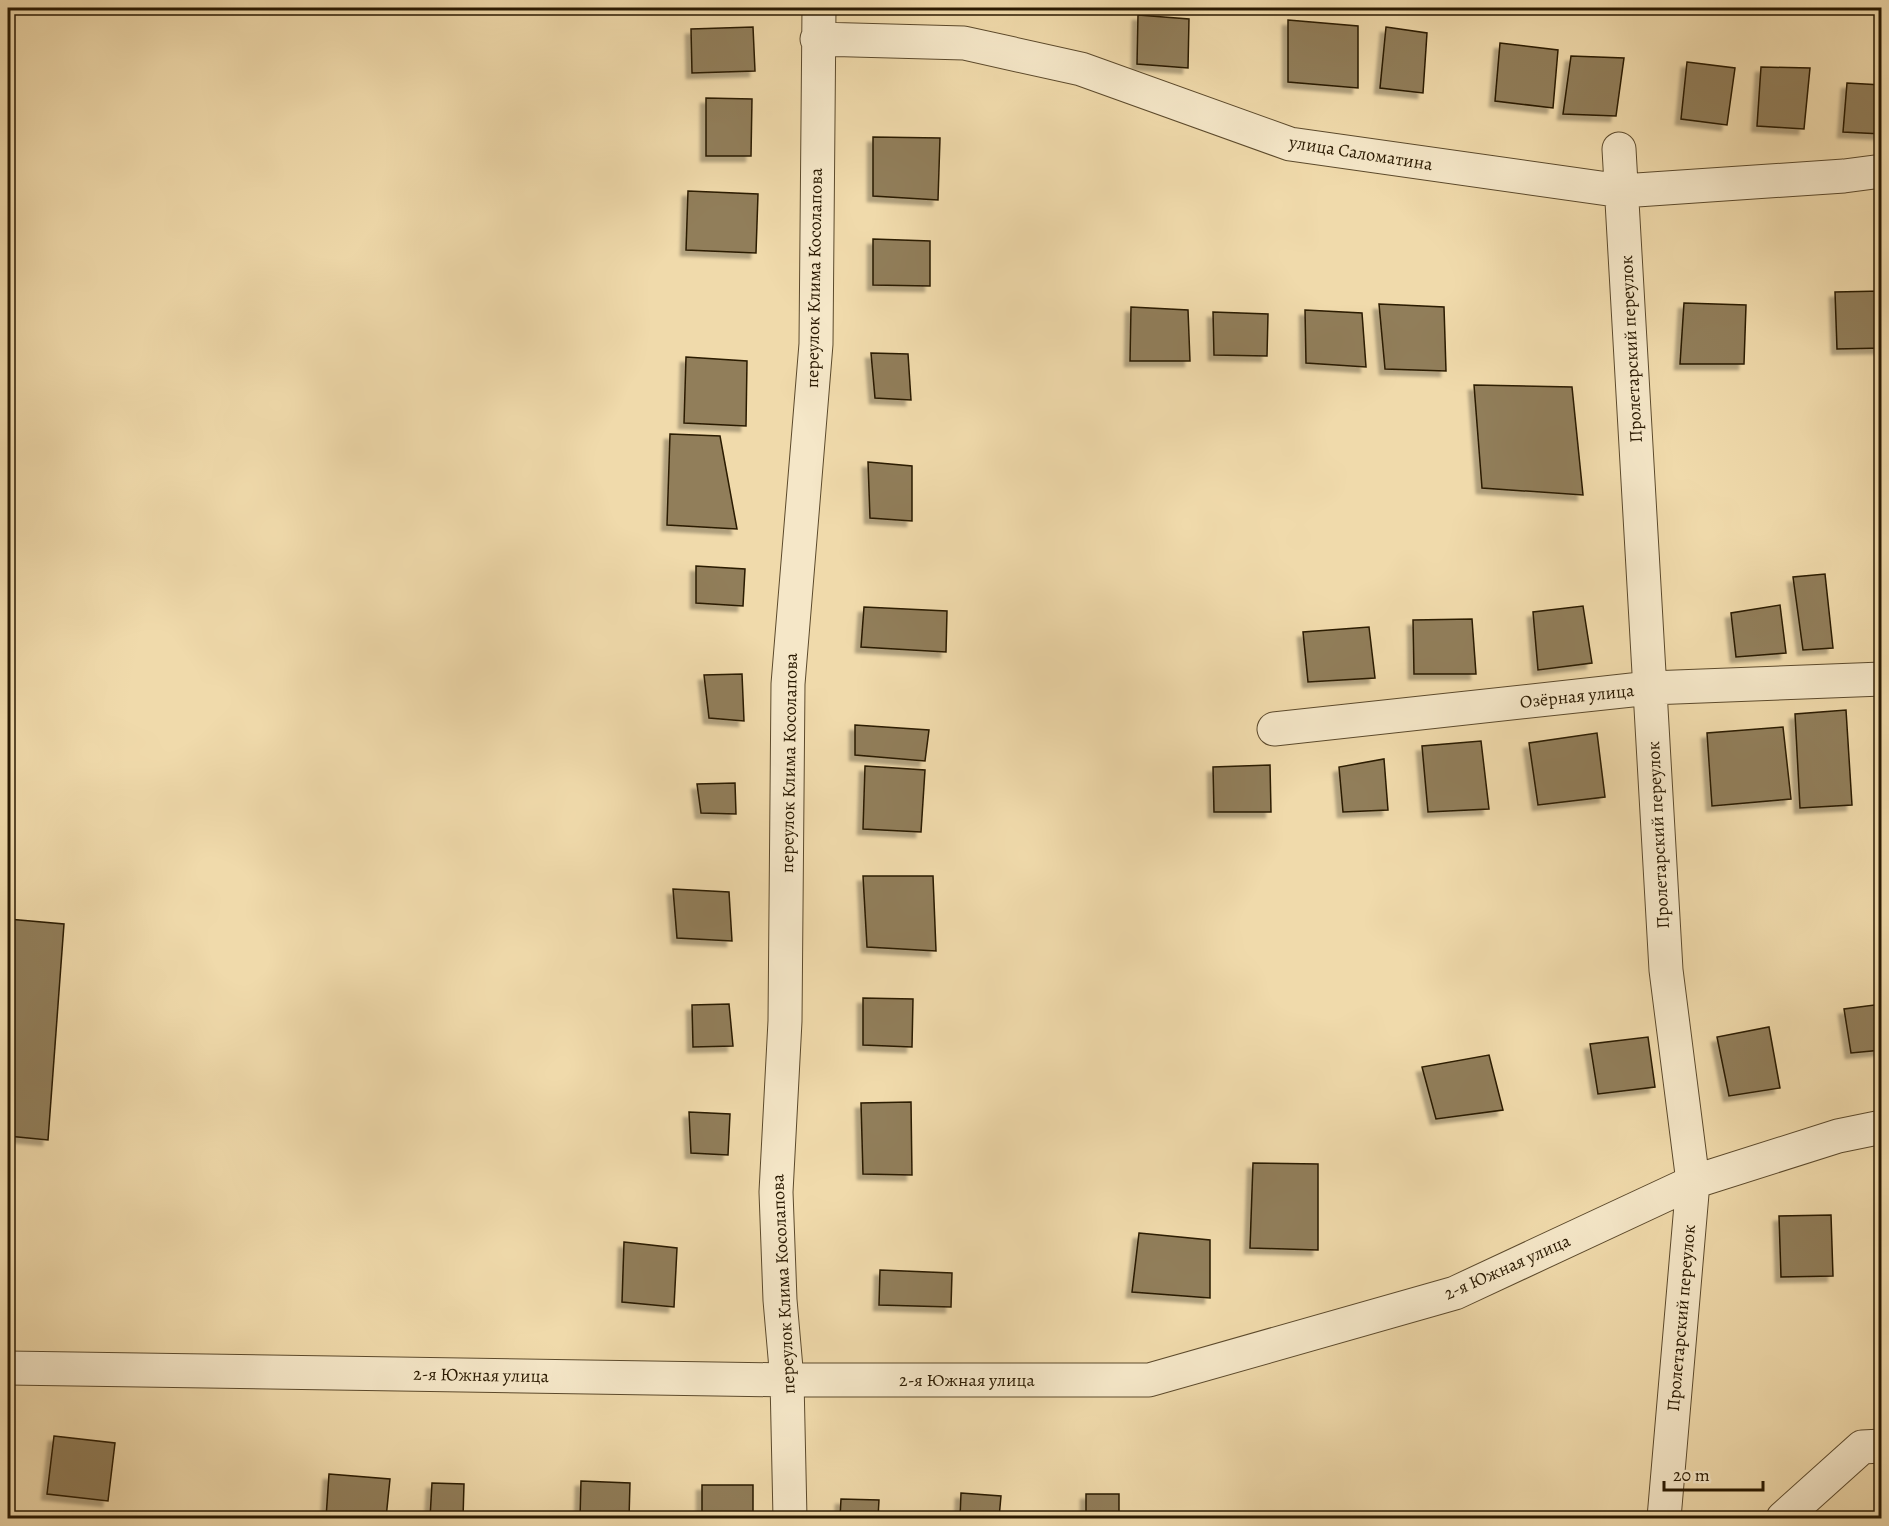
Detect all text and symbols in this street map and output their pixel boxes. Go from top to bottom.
street label: улица Саломатина [1287,130,1435,176]
street label: переулок Клима Косолапова [800,167,828,388]
street label: Пролетарский переулок [1614,255,1648,443]
street label: переулок Клима Косолапова [775,652,803,873]
street label: Озёрная улица [1519,678,1636,714]
street label: Пролетарский переулок [1641,741,1675,929]
street label: переулок Клима Косолапова [765,1173,801,1395]
street label: Пролетарский переулок [1661,1223,1701,1413]
street label: 2-я Южная улица [1440,1228,1575,1306]
street label: 2-я Южная улица [413,1362,550,1388]
street label: 2-я Южная улица [899,1368,1036,1392]
scale bar [1664,1454,1763,1492]
text: 20 m [1673,1463,1710,1487]

